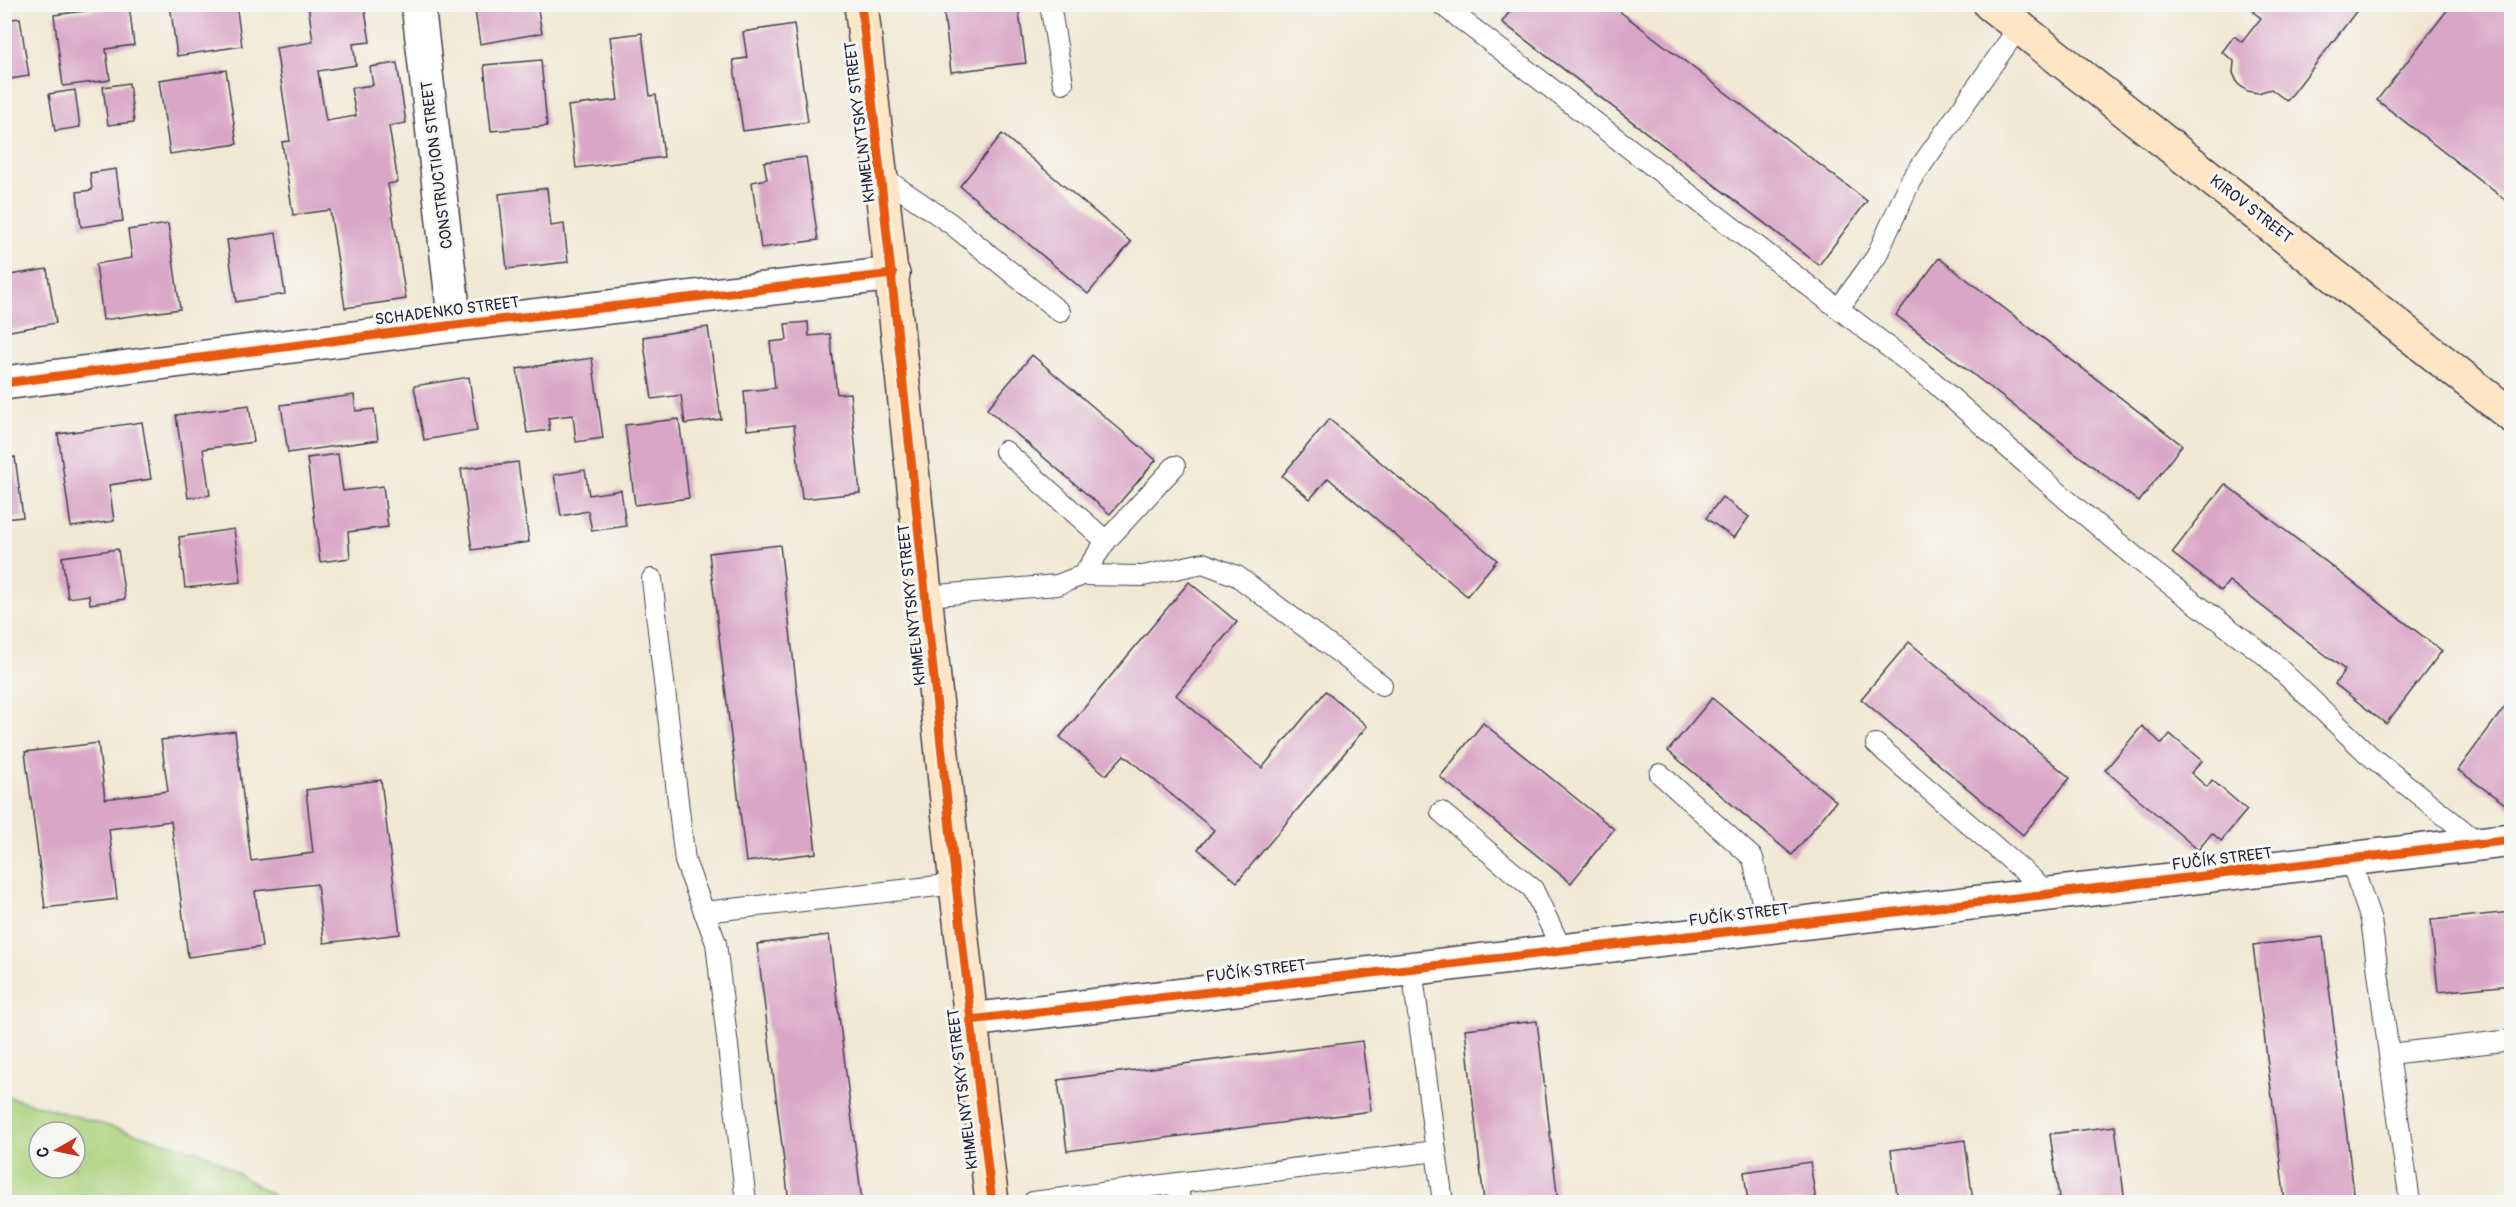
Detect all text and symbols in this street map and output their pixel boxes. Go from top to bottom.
street label: KHMELNYTSKY STREET [840,40,880,204]
street label: CONSTRUCTION STREET [417,80,457,250]
street label: KIROV STREET [2206,170,2297,248]
street label: SCHADENKO STREET [374,292,521,330]
street label: KHMELNYTSKY STREET [894,523,930,687]
street label: FUČÍK STREET [2171,843,2273,875]
street label: FUČÍK STREET [1688,899,1790,931]
street label: FUČÍK STREET [1205,955,1307,987]
street label: KHMELNYTSKY STREET [943,1007,983,1171]
north arrow [27,1120,87,1180]
text: С [33,1146,54,1159]

